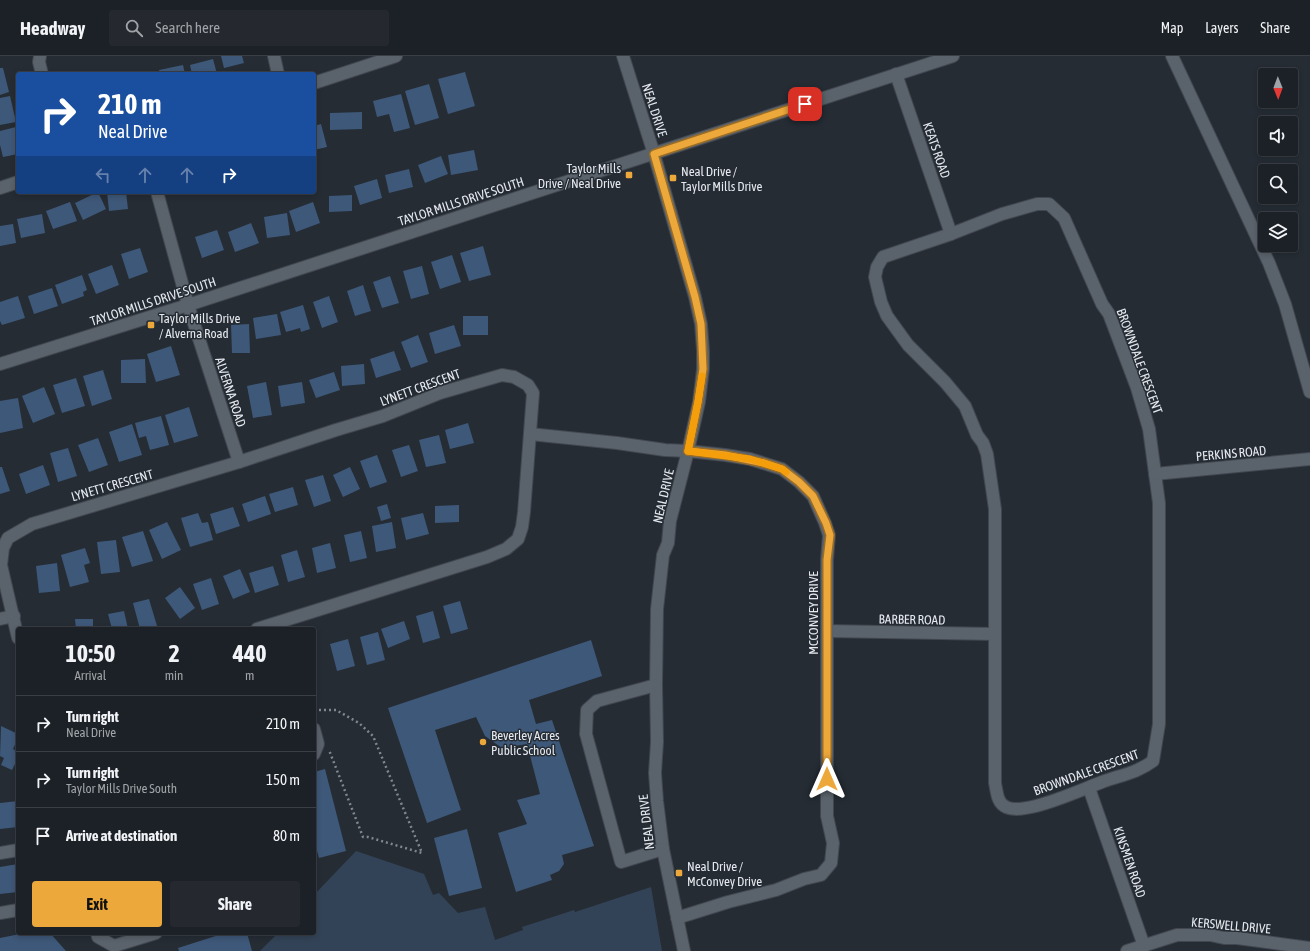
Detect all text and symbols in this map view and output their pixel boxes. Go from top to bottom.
search box [109,10,389,46]
text: Headway [20,17,85,39]
icon: search [123,17,145,39]
text: Search here [155,19,220,36]
text: Map [1161,20,1183,36]
text: Layers [1205,20,1238,36]
text: Share [1260,20,1290,36]
north arrow [1258,68,1298,108]
map controls [1258,68,1298,252]
street label: NEAL DRIVE [639,81,670,139]
pin [788,87,822,121]
icon: right [32,88,84,140]
text: 210 m [98,88,161,120]
icon: arrive [794,93,816,115]
button: sound [1258,116,1298,156]
street label: KEATS ROAD [920,120,953,180]
text: Neal Drive [98,121,167,142]
place label: Taylor Mills Drive / Neal Drive [538,161,621,191]
icon: left [92,164,114,186]
icon: ahead [134,164,156,186]
icon: ahead [176,164,198,186]
icon: right [218,164,240,186]
place label: Neal Drive / Taylor Mills Drive [681,164,763,194]
button: search [1258,164,1298,204]
marker: Taylor Mills Drive / Neal Drive [624,170,634,180]
marker: Neal Drive / Taylor Mills Drive [668,173,678,183]
street label: TAYLOR MILLS DRIVE SOUTH [396,174,526,229]
button: layers [1258,212,1298,252]
street label: TAYLOR MILLS DRIVE SOUTH [88,274,218,329]
street label: BROWNDALE CRESCENT [1113,306,1166,416]
place label: Taylor Mills Drive / Alverna Road [159,311,241,341]
marker: Taylor Mills Drive / Alverna Road [146,320,156,330]
street label: ALVERNA ROAD [212,355,249,429]
street label: LYNETT CRESCENT [378,366,463,409]
street label: PERKINS ROAD [1195,443,1267,464]
street label: LYNETT CRESCENT [69,467,155,504]
street label: NEAL DRIVE [650,467,677,525]
street label: MCCONVEY DRIVE [806,571,821,655]
street label: BARBER ROAD [879,611,945,628]
text: 10:50 [65,640,115,667]
text: 2 [168,640,180,667]
text: 440 [233,640,267,667]
text: Arrival [74,668,106,683]
text: min [165,668,183,683]
text: m [245,668,254,683]
text: Turn right [66,708,119,725]
icon: right [32,713,54,735]
text: 210 m [266,715,300,732]
text: Neal Drive [66,725,116,740]
place label: Beverley Acres Public School [491,728,560,758]
marker: Beverley Acres Public School [478,737,488,747]
street label: BROWNDALE CRESCENT [1031,746,1141,799]
position arrow [806,758,848,800]
text: Turn right [66,764,119,781]
icon: right [32,769,54,791]
text: 150 m [266,771,300,788]
text: Taylor Mills Drive South [66,781,177,796]
street label: NEAL DRIVE [636,793,657,850]
icon: arrive [32,825,54,847]
street label: KINSMEN ROAD [1110,825,1149,900]
text: Arrive at destination [66,827,177,844]
text: 80 m [273,827,300,844]
place label: Neal Drive / McConvey Drive [687,859,762,889]
marker: Neal Drive / McConvey Drive [674,868,684,878]
button: Exit [32,881,162,927]
button: Share [170,881,300,927]
street label: KERSWELL DRIVE [1191,915,1272,936]

